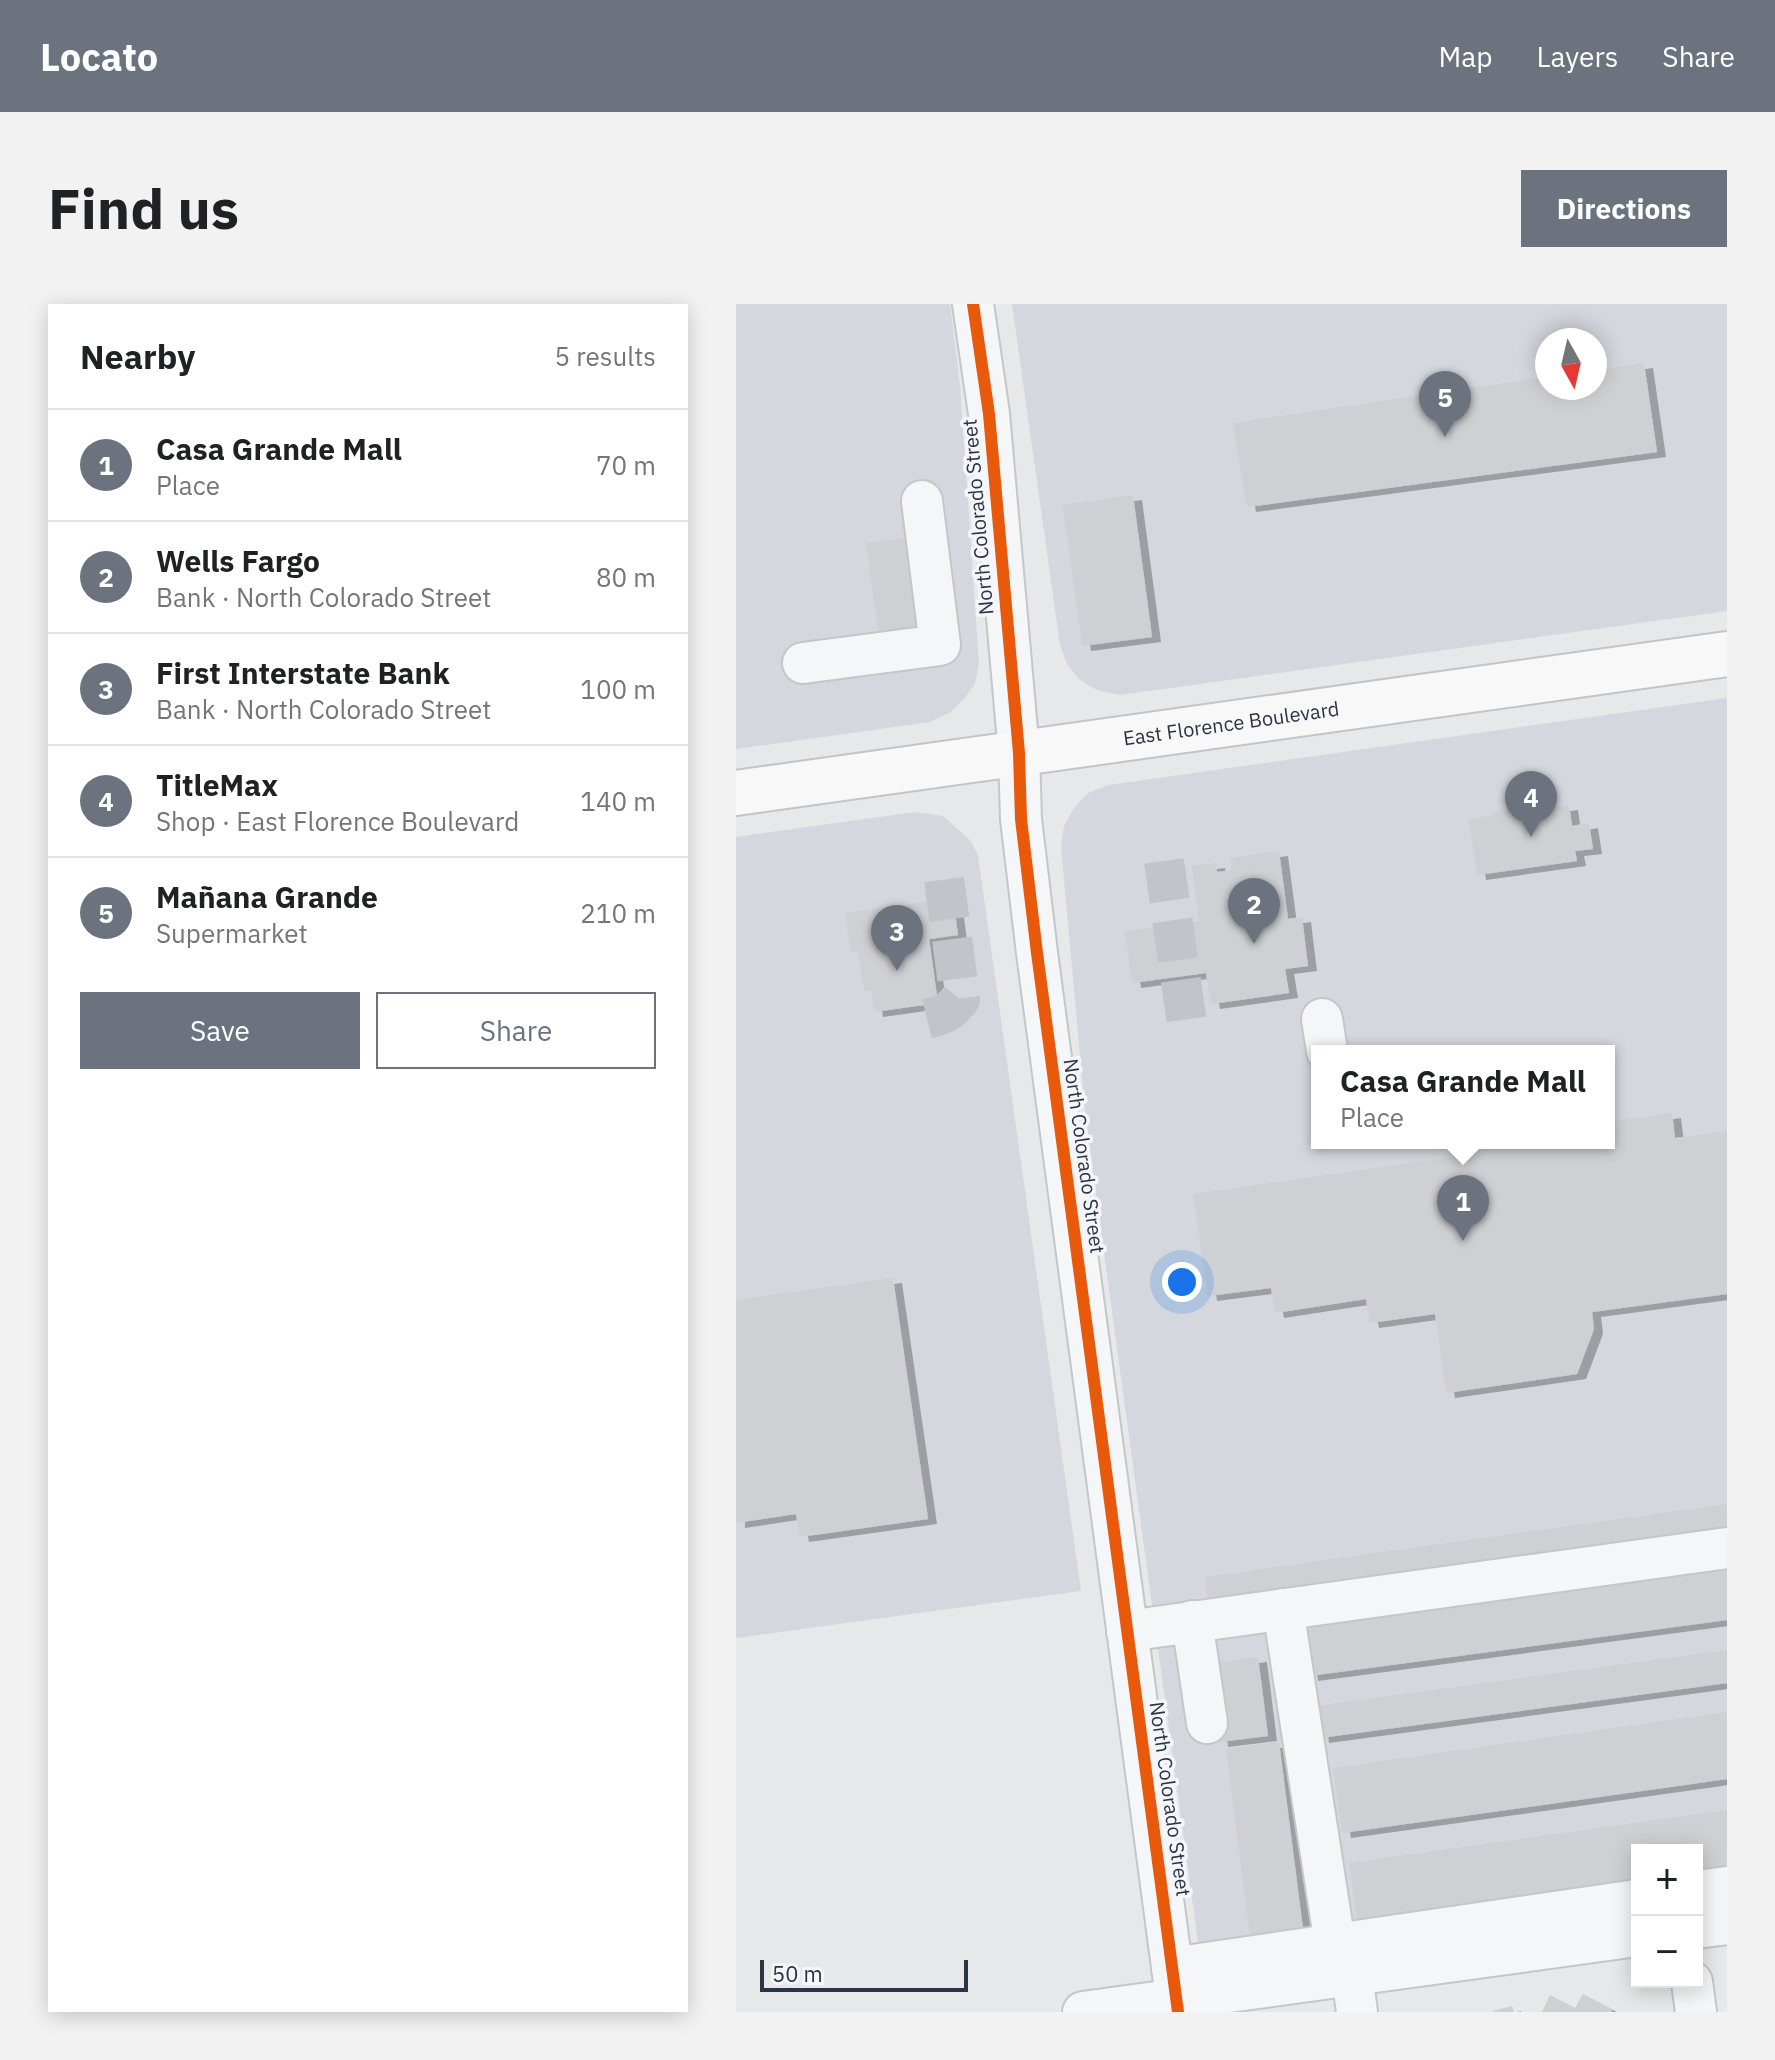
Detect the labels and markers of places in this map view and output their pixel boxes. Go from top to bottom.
pin: 5 [1419,371,1471,437]
pin: 4 [1505,771,1557,837]
pin: 2 [1228,878,1280,944]
pin: 3 [871,905,923,971]
pin: 1 [1437,1175,1489,1241]

